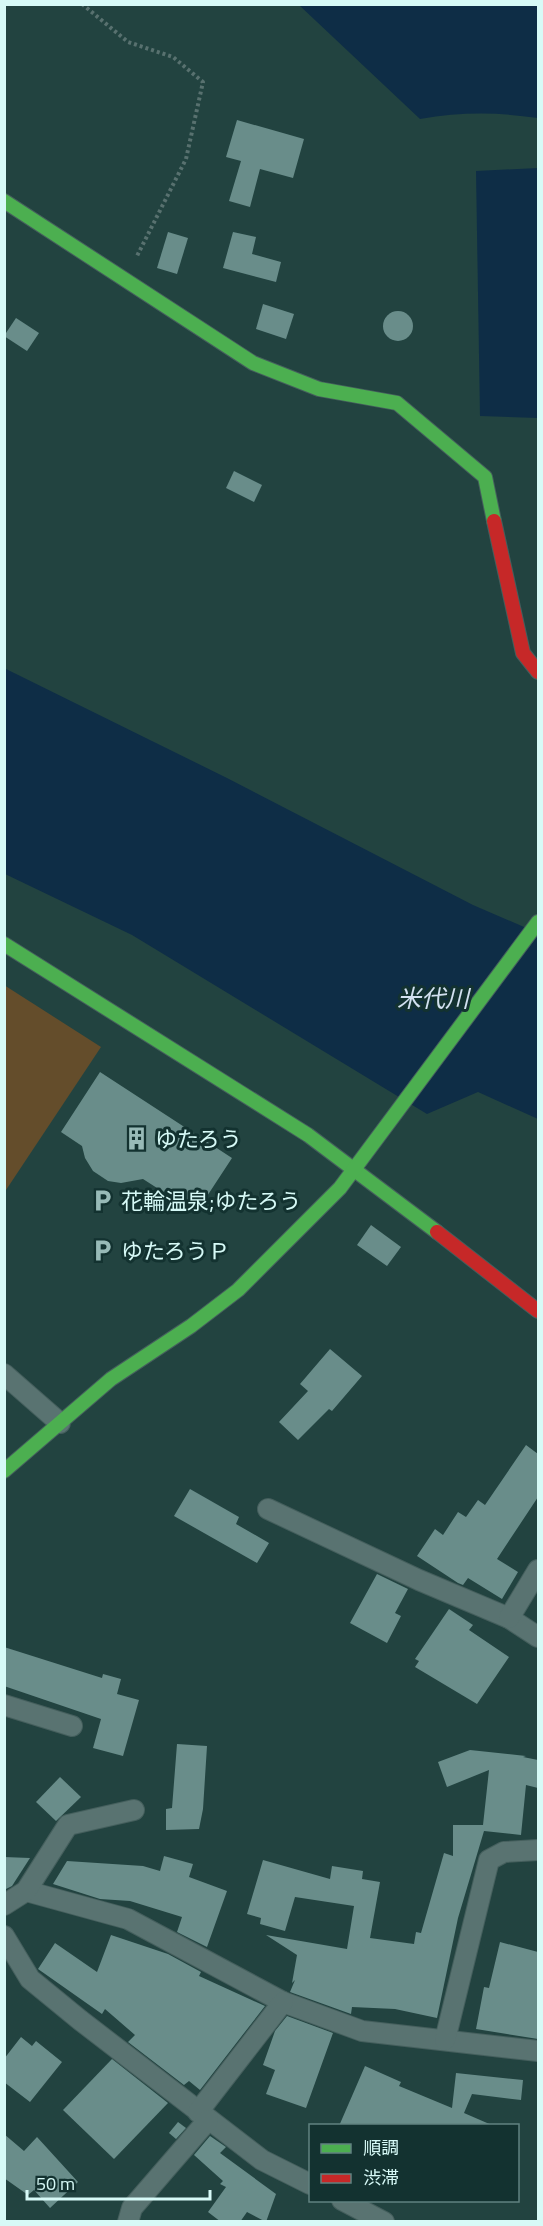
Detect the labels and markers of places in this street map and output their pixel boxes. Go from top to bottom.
place label: ゆたろう [155,1122,242,1156]
building icon: ゆたろう [124,1126,150,1152]
place label: 花輪温泉;ゆたろう [121,1184,301,1218]
parking icon: 花輪温泉;ゆたろう [90,1188,116,1214]
place label: ゆたろうＰ [121,1234,230,1268]
parking icon: ゆたろうＰ [90,1238,116,1264]

